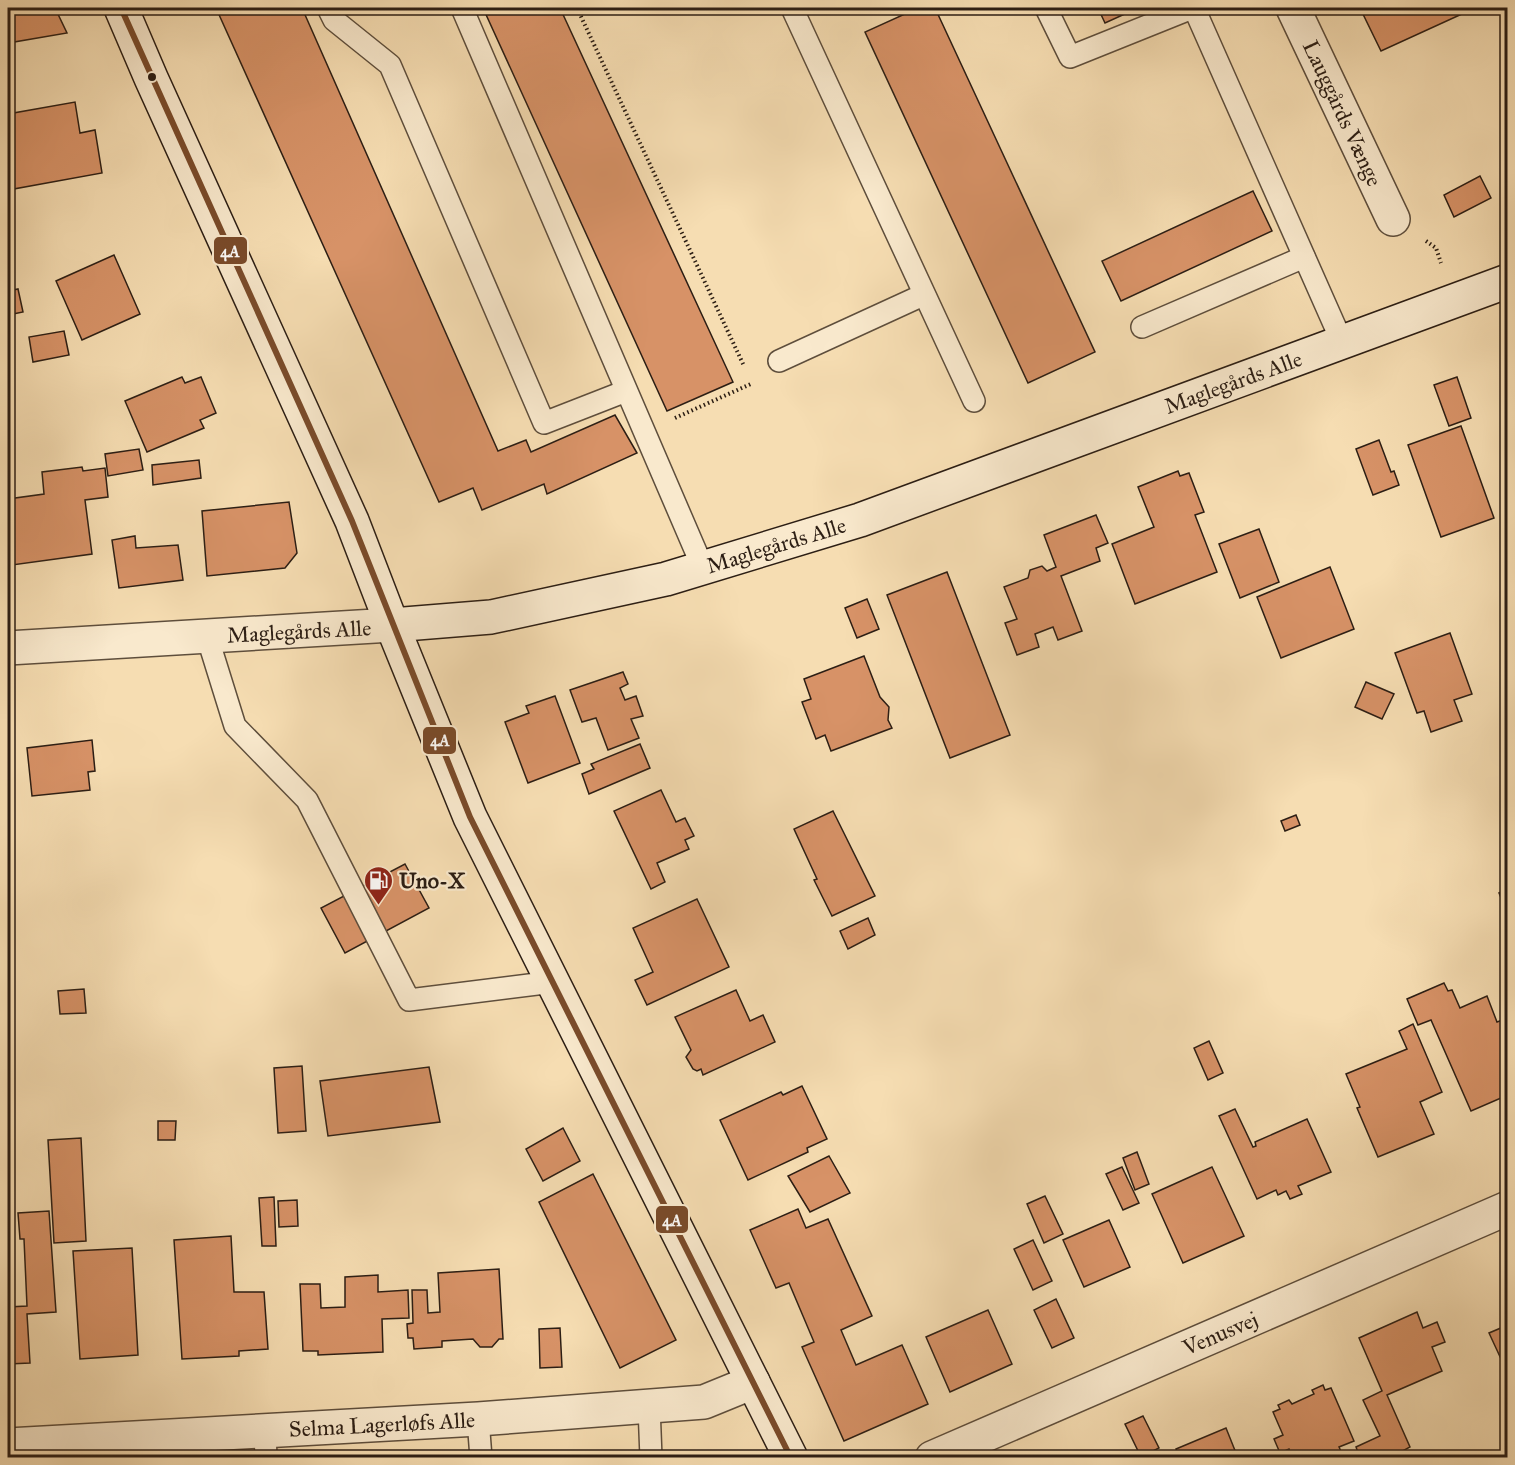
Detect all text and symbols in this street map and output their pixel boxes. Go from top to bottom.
street label: Lauggårds Vænge [1297,36,1388,191]
unlabelled marker [146,71,158,83]
line badge: 4A [213,236,248,265]
text: 4A [220,242,240,262]
street label: Maglegårds Alle [1161,345,1306,420]
street label: Maglegårds Alle [703,511,849,580]
street label: Maglegårds Alle [226,614,372,649]
line badge: 4A [422,726,457,755]
text: 4A [430,731,450,751]
fuel station icon: Uno-X [362,864,394,906]
place label: Uno-X [399,867,466,894]
line badge: 4A [655,1205,689,1234]
text: 4A [662,1211,682,1231]
street label: Venusvej [1178,1306,1262,1362]
street label: Selma Lagerløfs Alle [288,1406,476,1443]

